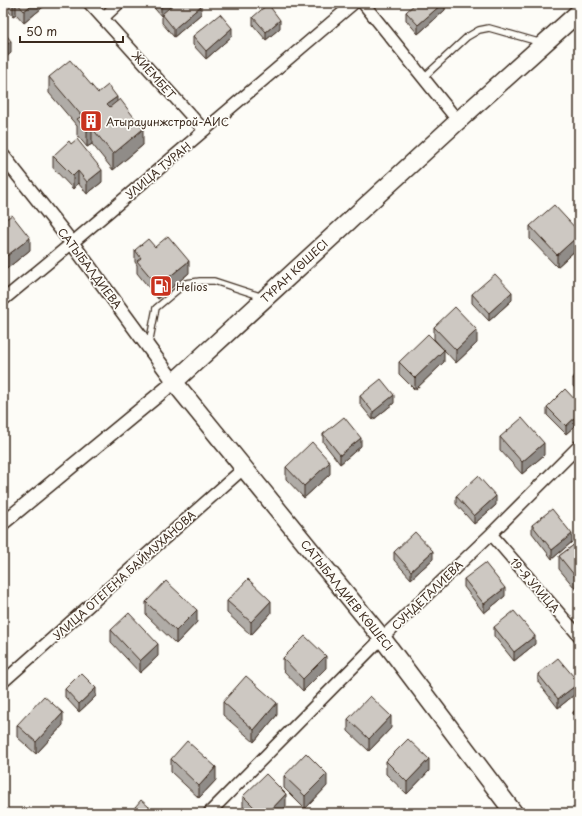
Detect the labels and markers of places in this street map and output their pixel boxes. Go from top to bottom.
building icon: Атырауинжстрой-АИС [78,108,104,134]
place label: Атырауинжстрой-АИС [106,113,229,130]
fuel station icon: Helios [148,273,174,299]
place label: Helios [176,278,207,295]

